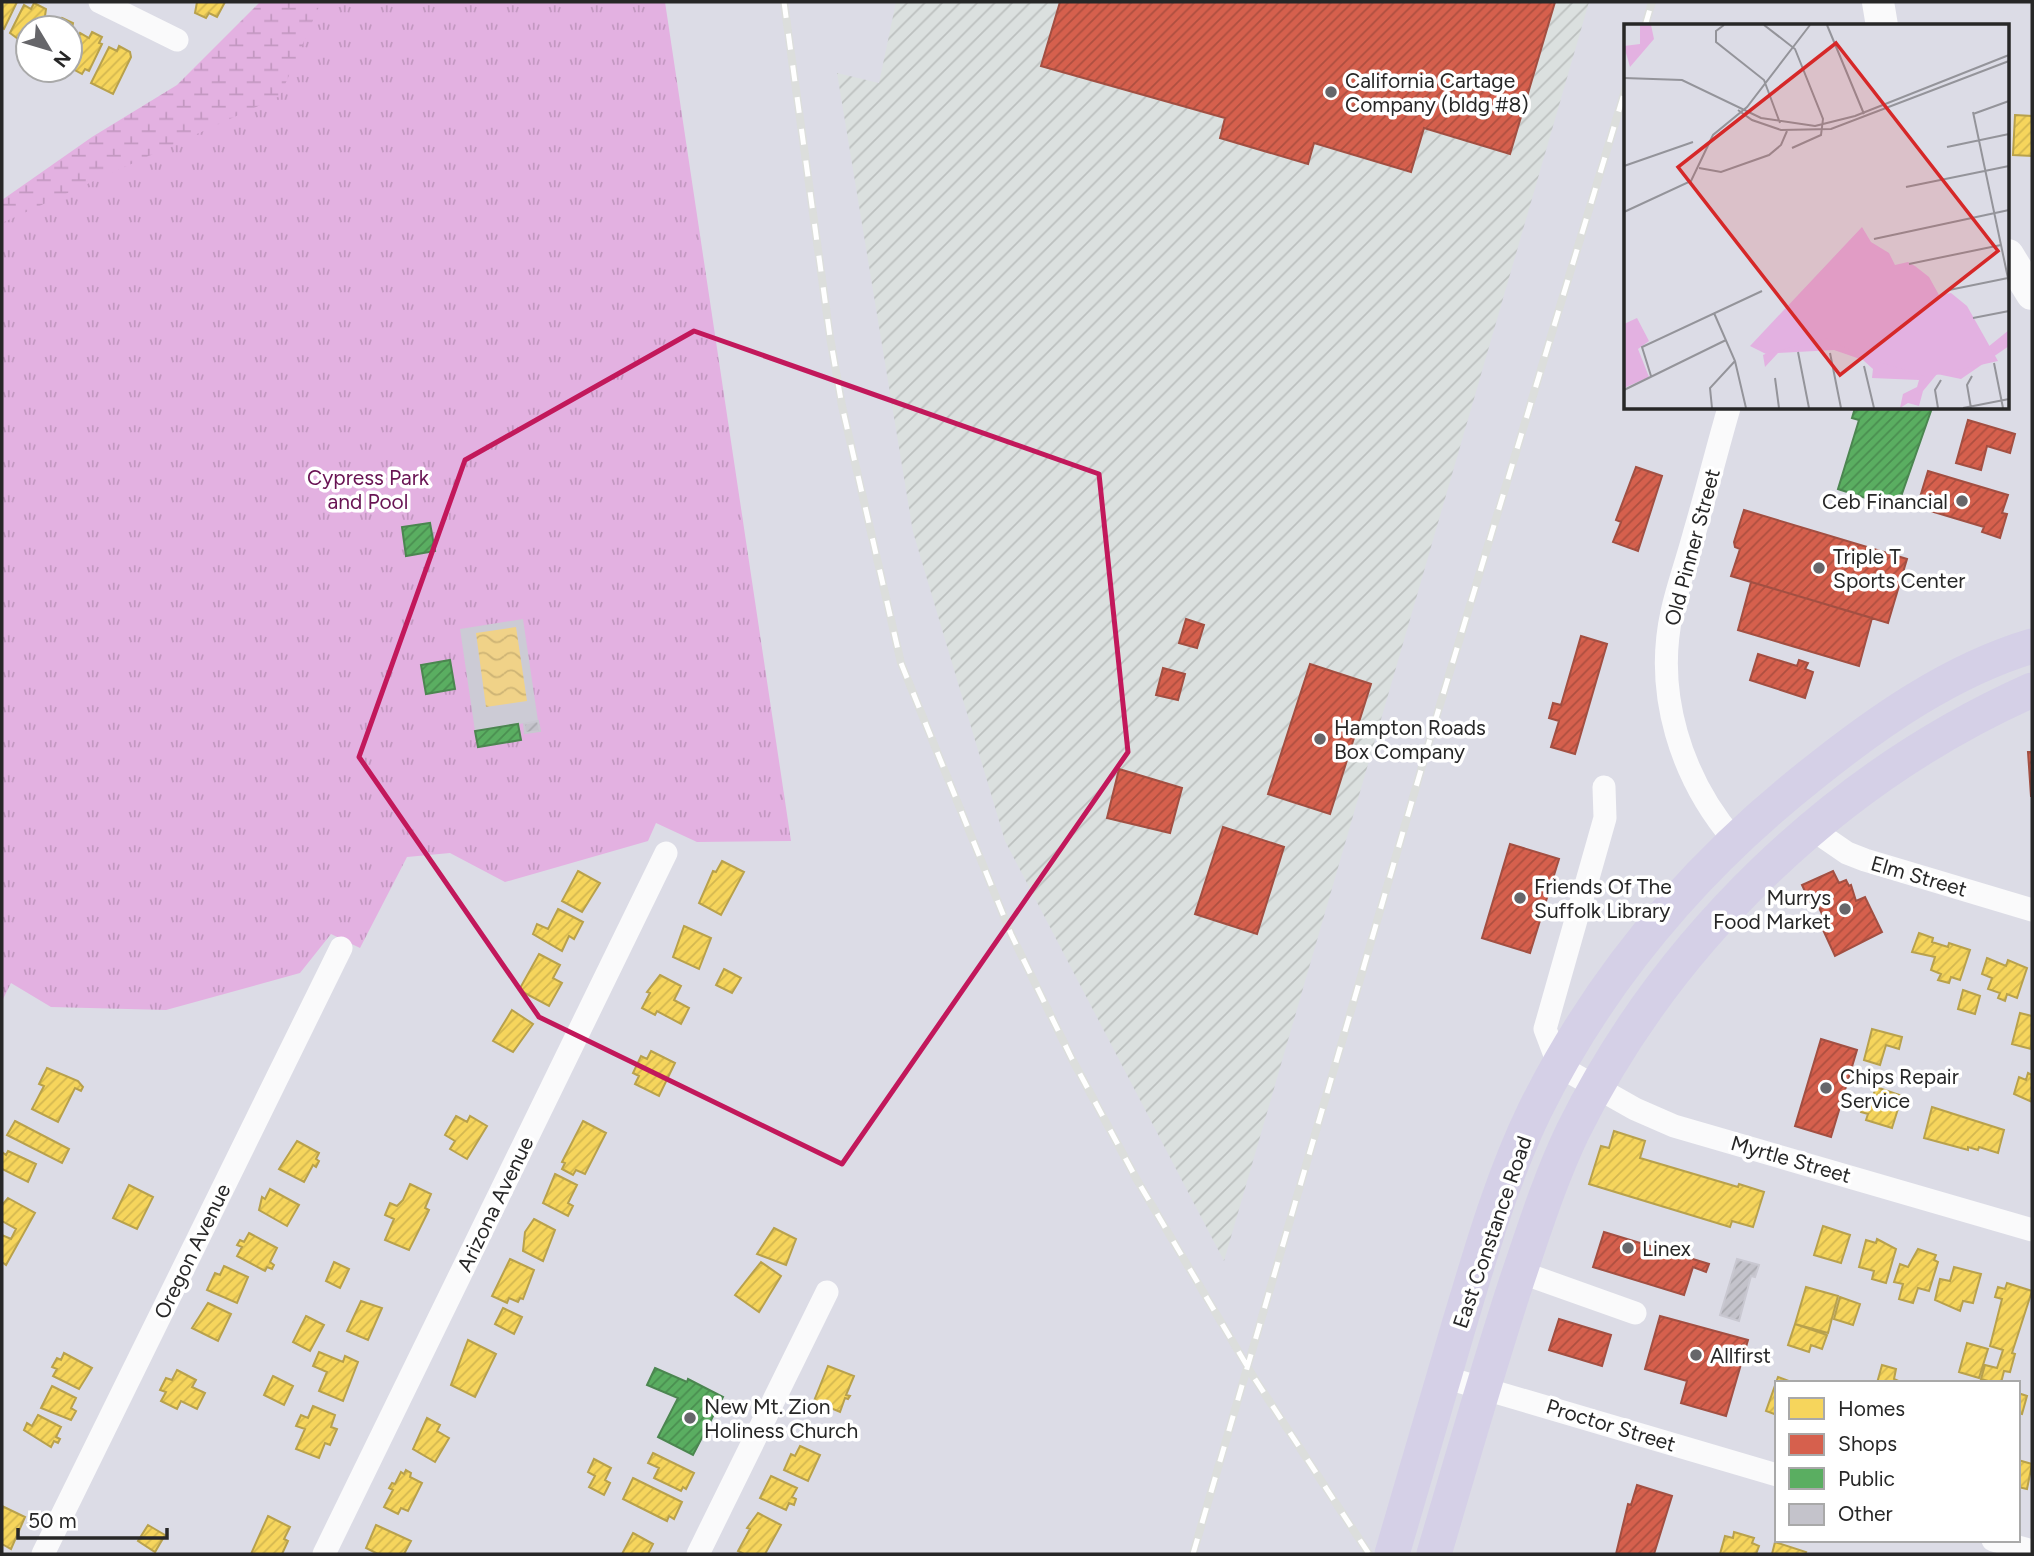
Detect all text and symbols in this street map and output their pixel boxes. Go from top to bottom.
north arrow [14,14,84,84]
inset map [1624,24,2010,410]
text: N [48,46,76,72]
place label: California Cartage Company (bldg #8) [1345,68,1529,117]
marker: California Cartage Company (bldg #8) [1323,84,1339,100]
park label: Cypress Park and Pool [307,465,430,514]
street label: Old Pinner Street [1659,466,1725,628]
place label: Ceb Financial [1822,489,1948,514]
marker: Ceb Financial [1954,493,1970,509]
place label: Triple T Sports Center [1833,544,1965,593]
marker: Triple T Sports Center [1811,560,1827,576]
place label: Hampton Roads Box Company [1334,715,1486,764]
marker: Hampton Roads Box Company [1312,731,1328,747]
street label: Elm Street [1868,850,1970,902]
place label: Friends Of The Suffolk Library [1534,874,1672,923]
place label: Murrys Food Market [1713,885,1831,934]
marker: Friends Of The Suffolk Library [1512,890,1528,906]
marker: Murrys Food Market [1837,901,1853,917]
place label: Chips Repair Service [1840,1064,1959,1113]
marker: Chips Repair Service [1818,1080,1834,1096]
street label: Myrtle Street [1728,1130,1854,1188]
street label: Arizona Avenue [451,1132,539,1276]
street label: East Constance Road [1447,1133,1537,1331]
street label: Oregon Avenue [148,1179,236,1323]
place label: Linex [1642,1236,1691,1261]
marker: Linex [1620,1240,1636,1256]
place label: Allfirst [1710,1343,1771,1368]
marker: Allfirst [1688,1347,1704,1363]
legend [1775,1381,2020,1542]
street label: Proctor Street [1543,1393,1679,1457]
place label: New Mt. Zion Holiness Church [704,1394,858,1443]
text: Homes [1838,1396,1905,1421]
marker: New Mt. Zion Holiness Church [682,1410,698,1426]
text: Shops [1838,1431,1897,1456]
text: Public [1838,1466,1895,1491]
scale bar [18,1496,166,1540]
text: Other [1838,1501,1893,1526]
text: 50 m [28,1508,77,1533]

